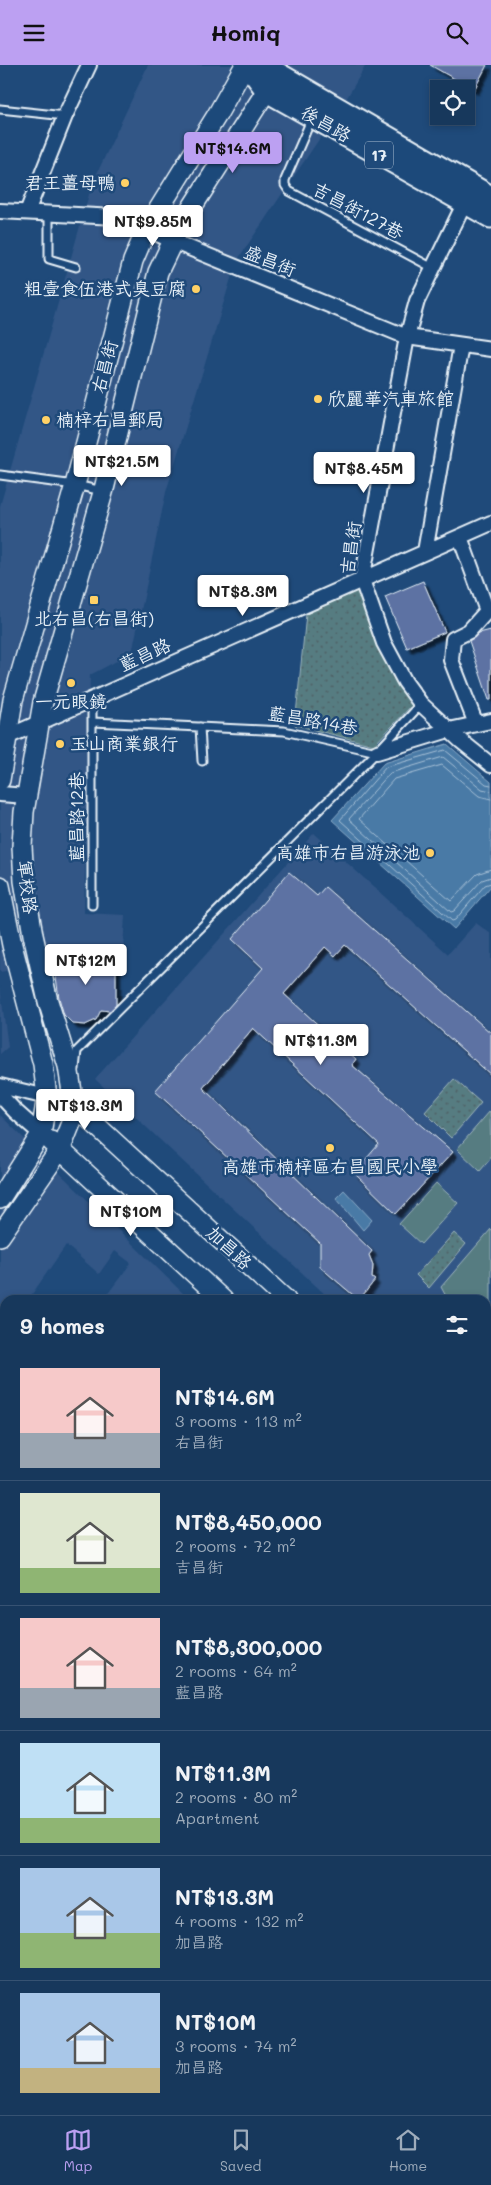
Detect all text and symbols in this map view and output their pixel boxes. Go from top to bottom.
text: Homiq [210,18,281,47]
icon: menu [20,19,48,47]
icon: search [443,19,471,47]
map controls [430,80,475,125]
button: locate [430,80,475,125]
street label: 後昌路 [297,99,356,147]
pin: NT$14.6M [181,131,285,174]
text: NT$14.6M [195,137,271,158]
road number: 17 [365,141,393,169]
place label: 君王薑母鴨 [25,170,115,194]
street label: 吉昌街127巷 [309,176,408,244]
marker: 君王薑母鴨 [119,177,131,189]
pin: NT$9.85M [101,205,205,247]
text: NT$9.85M [114,210,192,231]
street label: 盛昌街 [241,239,300,281]
place label: 粗壹食伍港式臭豆腐 [24,276,186,300]
marker: 粗壹食伍港式臭豆腐 [190,283,202,295]
street label: 右昌街 [85,338,123,396]
place label: 欣麗華汽車旅館 [328,386,454,410]
marker: 欣麗華汽車旅館 [312,393,324,405]
place label: 楠梓右昌郵局 [56,407,164,431]
marker: 楠梓右昌郵局 [40,414,52,426]
pin: NT$21.5M [70,445,174,487]
text: NT$21.5M [85,450,159,471]
pin: NT$8.45M [312,451,416,494]
text: NT$8.45M [325,457,403,478]
street label: 吉昌街 [334,519,366,576]
pin: NT$8.3M [197,575,289,617]
text: NT$8.3M [209,580,277,601]
marker: 北右昌(右昌街) [88,594,100,606]
place label: 北右昌(右昌街) [34,606,154,630]
street label: 藍昌路 [115,632,174,676]
marker: 一元眼鏡 [65,677,77,689]
place label: 一元眼鏡 [35,689,107,713]
street label: 藍昌路14巷 [266,700,360,740]
place label: 玉山商業銀行 [70,731,178,755]
marker: 玉山商業銀行 [54,738,66,750]
street label: 藍昌路12巷 [64,772,88,862]
place label: 高雄市右昌游泳池 [276,840,420,864]
marker: 高雄市右昌游泳池 [424,847,436,859]
street label: 軍校路 [13,859,43,915]
pin: NT$12M [45,943,127,986]
text: NT$12M [56,949,116,970]
pin: NT$11.3M [269,1023,373,1066]
text: NT$11.3M [284,1029,358,1050]
pin: NT$13.3M [33,1089,137,1131]
text: NT$13.3M [47,1094,123,1115]
marker: 高雄市楠梓區右昌國民小學 [324,1142,336,1154]
place label: 高雄市楠梓區右昌國民小學 [222,1154,438,1178]
pin: NT$10M [90,1195,172,1237]
text: NT$10M [100,1200,162,1221]
street label: 加昌路 [202,1220,258,1274]
icon: filters [443,1311,471,1339]
text: 9 homes [20,1312,105,1339]
text: NT$14.6M [175,1383,275,1410]
icon: home [60,1388,120,1448]
text: 3 rooms · 113 m² [175,1410,302,1431]
text: 右昌街 [175,1431,223,1452]
text: NT$8,450,000 [175,1508,322,1535]
icon: home [60,1513,120,1573]
text: 2 rooms · 72 m² [175,1535,296,1556]
text: 吉昌街 [175,1556,223,1577]
text: NT$8,300,000 [175,1633,322,1660]
icon: home [60,1638,120,1698]
text: 2 rooms · 64 m² [175,1660,297,1681]
text: 藍昌路 [175,1681,223,1702]
text: NT$11.3M [175,1759,271,1786]
icon: home [60,1763,120,1823]
text: 2 rooms · 80 m² [175,1786,297,1807]
text: Apartment [175,1807,260,1828]
text: NT$13.3M [175,1883,274,1910]
icon: home [60,1888,120,1948]
text: 4 rooms · 132 m² [175,1910,304,1931]
text: 加昌路 [175,1931,223,1952]
text: NT$10M [175,2008,256,2035]
icon: home [60,2013,120,2073]
text: 3 rooms · 74 m² [175,2035,296,2056]
text: 加昌路 [175,2056,223,2077]
tab: Map [64,2126,92,2175]
tab: Saved [220,2126,261,2175]
tab: Home [389,2126,427,2175]

